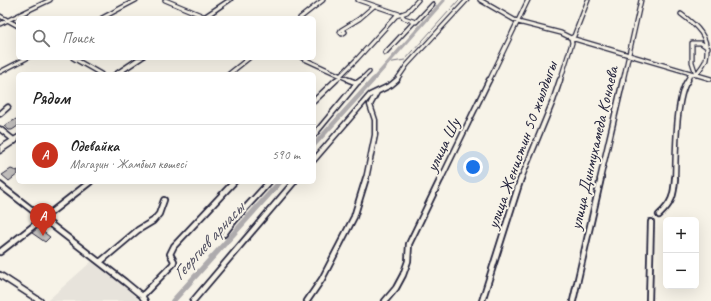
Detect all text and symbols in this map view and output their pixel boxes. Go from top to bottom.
search box [16,16,316,60]
icon: search [30,27,52,49]
text: Поиск [62,29,94,48]
street label: улица Женистин 50 жылдыгы [482,57,563,232]
street label: улица Динмухамеда Конаева [565,62,623,233]
text: Рядом [32,88,70,109]
street label: улица Шу [421,114,465,176]
text: Одевайка [70,137,119,156]
text: A [42,147,48,163]
text: 590 m [272,147,300,163]
text: Магазин · Жамбыл көшесі [70,156,186,172]
your location [463,157,483,177]
water label: Георгиев арнасы [167,195,251,284]
pin: A [30,203,56,236]
map controls [663,217,699,289]
button: + [663,217,699,253]
button: − [663,253,699,289]

